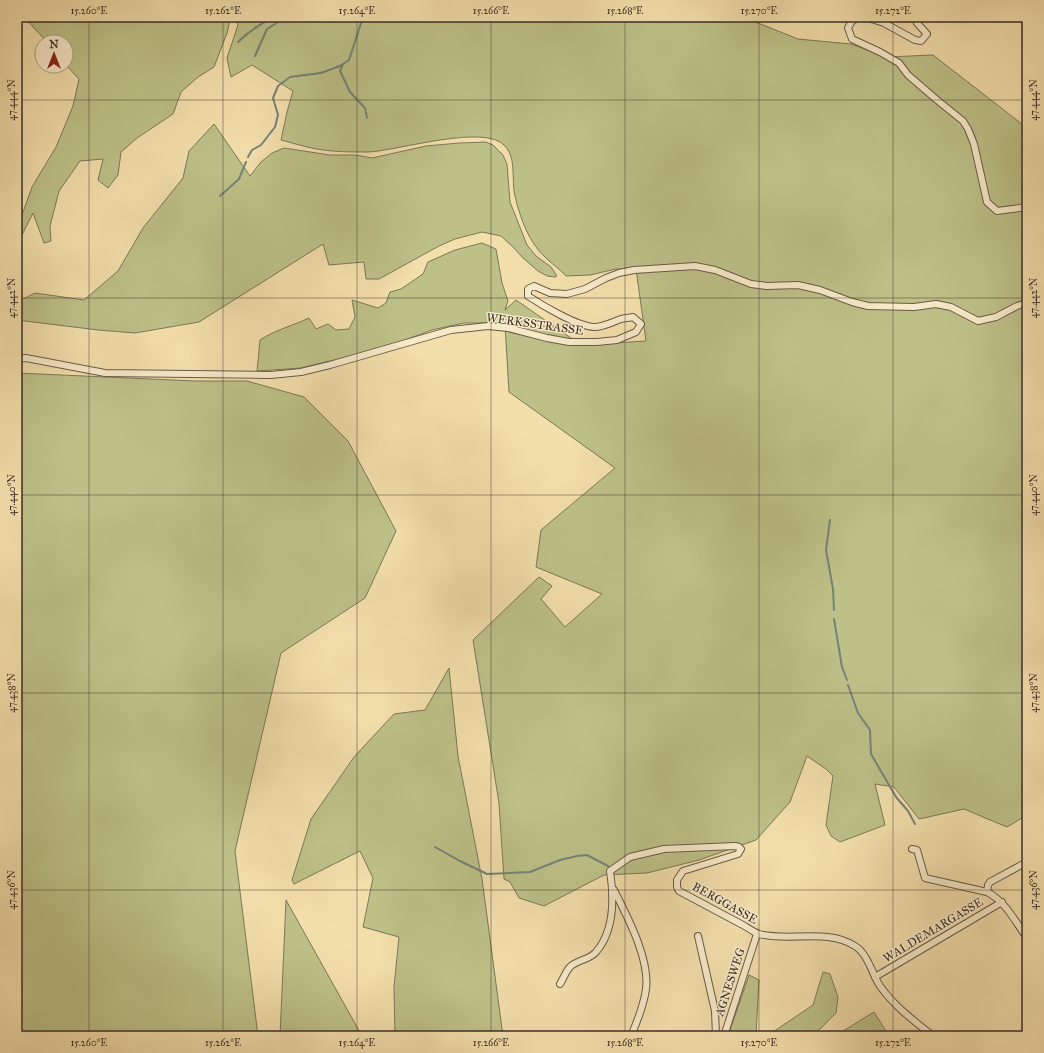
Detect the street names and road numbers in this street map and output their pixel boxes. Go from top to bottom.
street label: WERKSSTRASSE [486,310,585,338]
street label: BERGGASSE [690,879,761,927]
street label: WALDEMARGASSE [881,895,986,965]
street label: AGNESWEG [712,946,748,1019]

